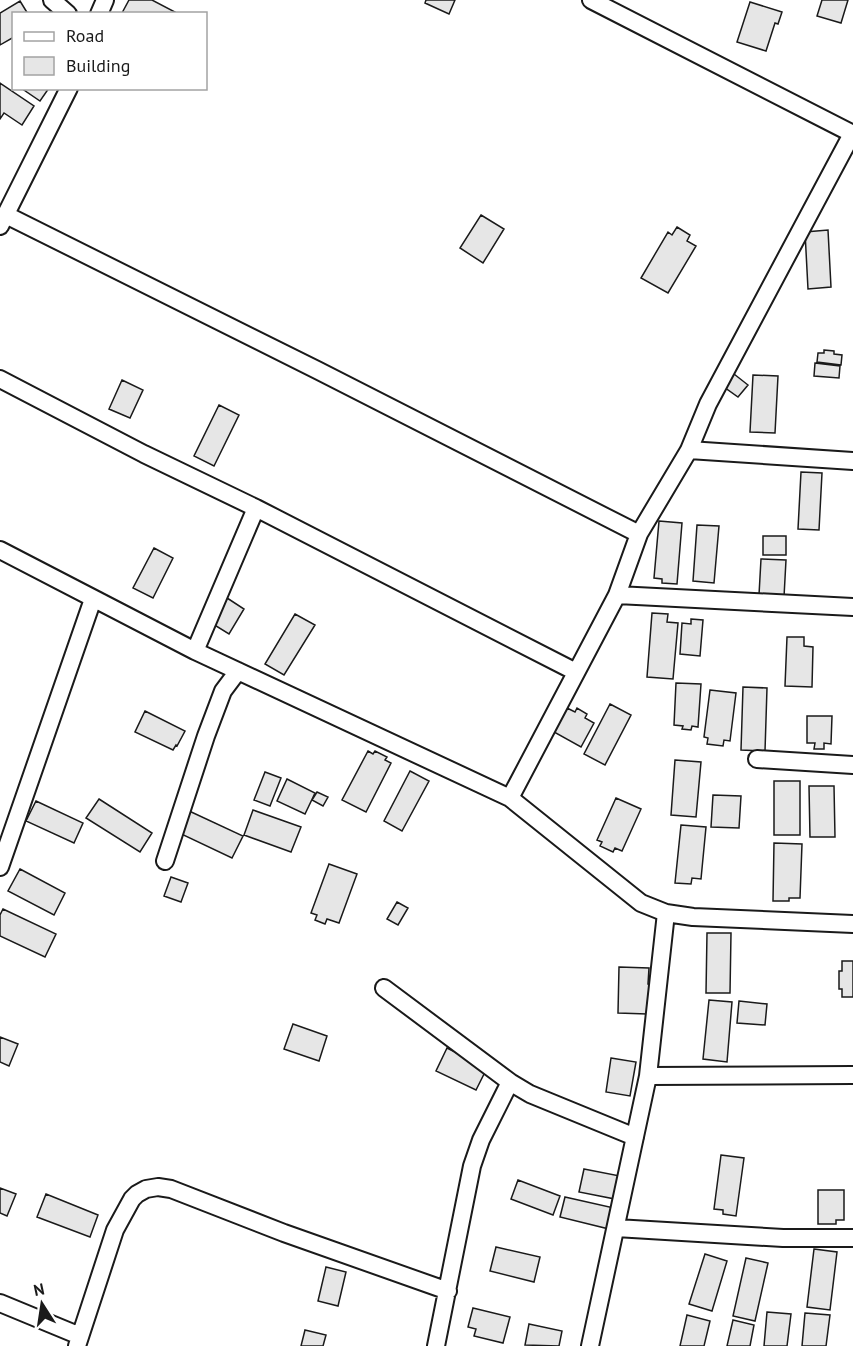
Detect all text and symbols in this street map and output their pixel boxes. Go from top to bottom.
legend [12,12,207,90]
text: Road [66,24,104,47]
text: Building [66,54,130,77]
north arrow [12,1274,72,1334]
text: N [32,1278,46,1300]

